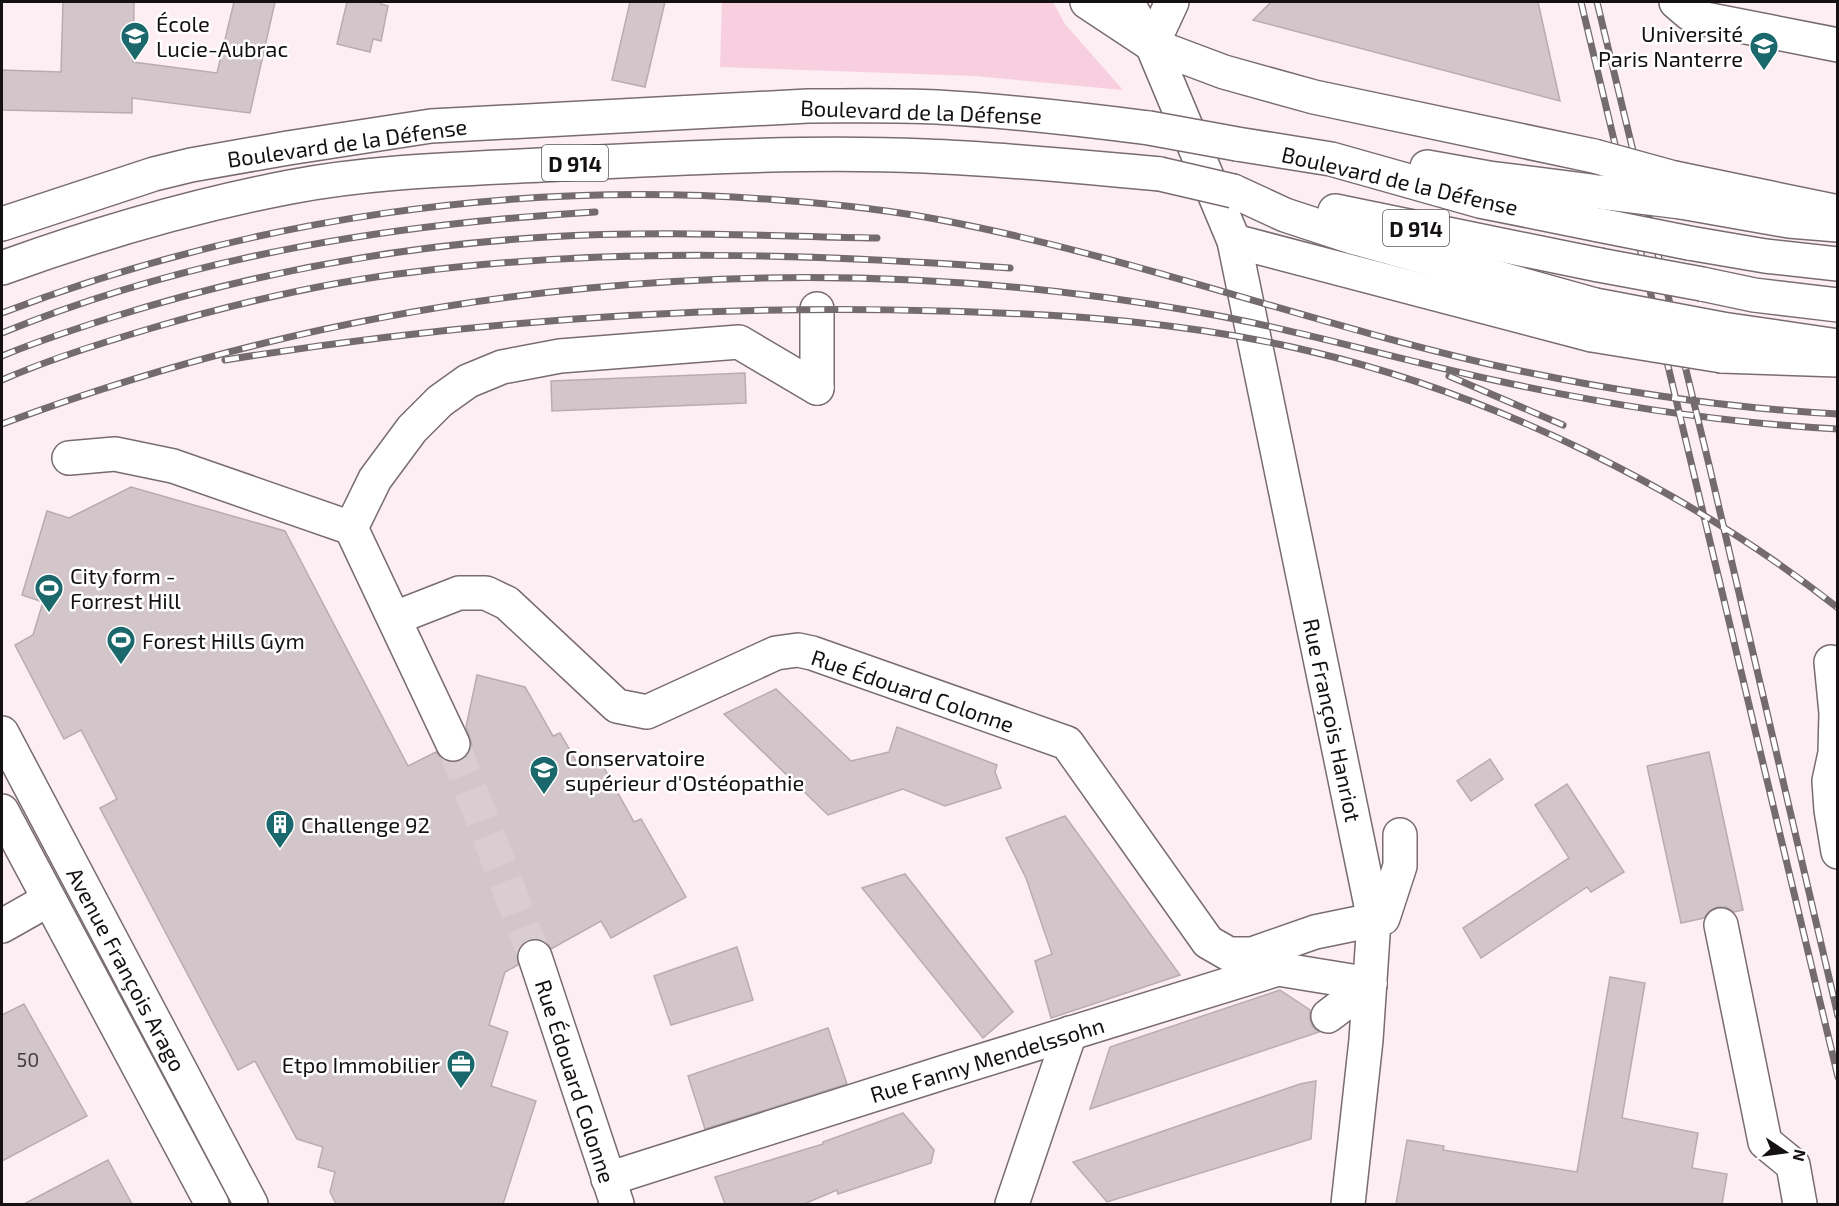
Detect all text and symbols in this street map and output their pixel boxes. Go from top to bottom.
place label: École Lucie-Aubrac [156,10,288,61]
school or university icon: École Lucie-Aubrac [119,20,151,62]
place label: Université Paris Nanterre [1598,20,1743,71]
school or university icon: Université Paris Nanterre [1748,30,1780,72]
street label: Boulevard de la Défense [800,94,1042,128]
street label: Boulevard de la Défense [225,112,469,172]
street label: Boulevard de la Défense [1279,140,1521,220]
road number: D 914 [542,145,608,181]
road number: D 914 [1383,210,1449,246]
place label: City form - Forrest Hill [70,562,181,613]
sports icon: City form - Forrest Hill [33,572,65,614]
street label: Rue François Hanriot [1297,616,1367,825]
sports icon: Forest Hills Gym [105,624,137,666]
place label: Forest Hills Gym [142,627,305,653]
street label: Rue Édouard Colonne [808,643,1018,737]
place label: Conservatoire supérieur d'Ostéopathie [565,744,804,795]
school or university icon: Conservatoire supérieur d'Ostéopathie [528,754,560,796]
building icon: Challenge 92 [264,808,296,850]
place label: Challenge 92 [301,811,430,837]
street label: Avenue François Arago [60,863,192,1076]
street label: Rue Édouard Colonne [531,976,621,1186]
street label: Rue Fanny Mendelssohn [867,1011,1107,1107]
house number: 50 [17,1047,39,1071]
office icon: Etpo Immobilier [445,1048,477,1090]
place label: Etpo Immobilier [282,1051,440,1077]
north arrow [1755,1122,1815,1182]
text: N [1790,1148,1811,1163]

